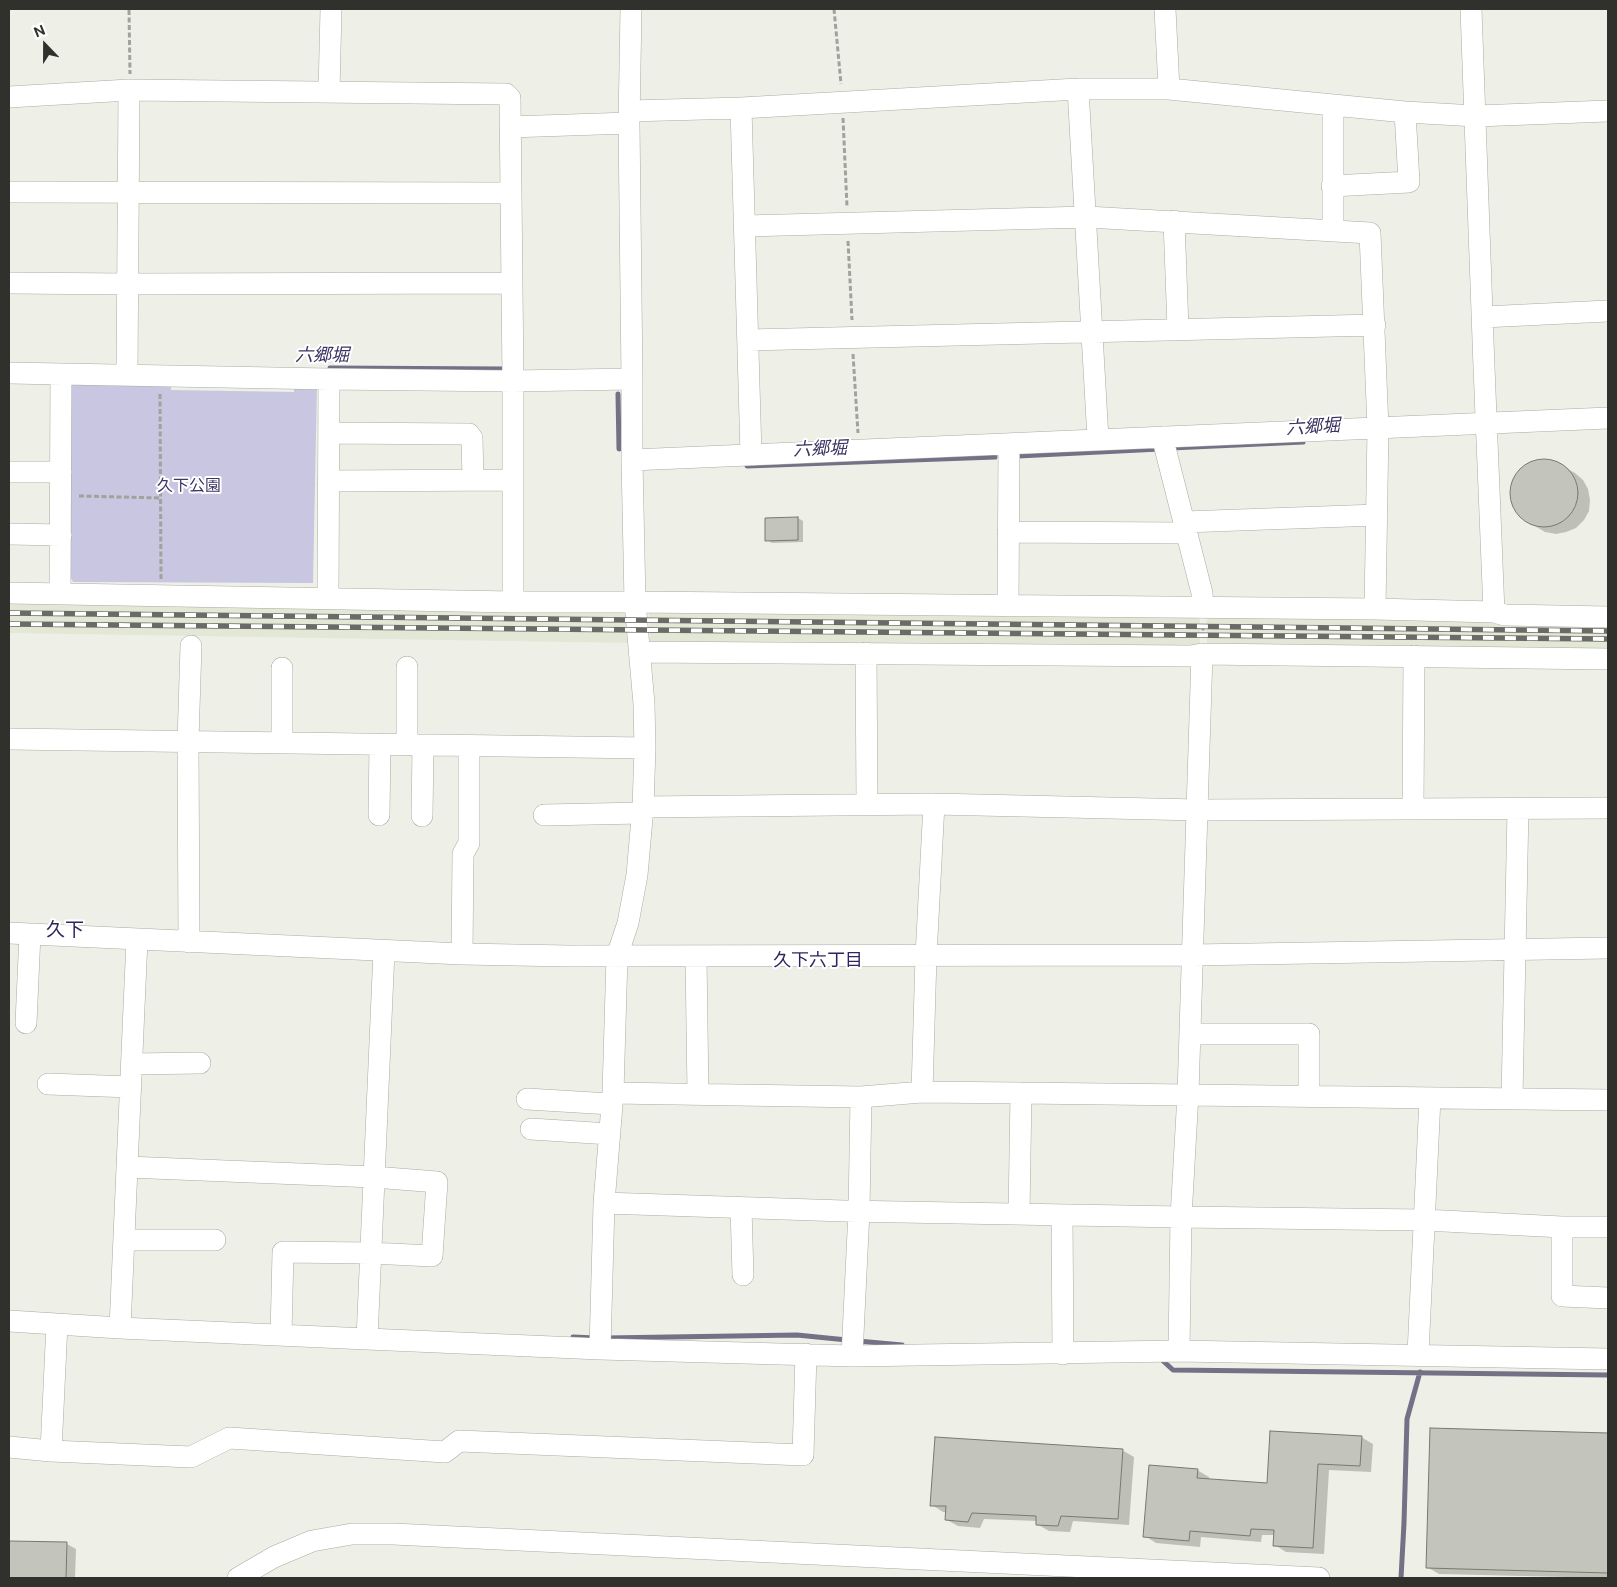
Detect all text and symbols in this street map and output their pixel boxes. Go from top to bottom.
north arrow [20,20,70,70]
text: N [31,22,47,41]
water label: 六郷堀 [295,344,349,366]
water label: 六郷堀 [1285,415,1341,439]
water label: 六郷堀 [793,437,847,461]
park label: 久下公園 [157,476,221,496]
district label: 久下 [46,919,84,941]
district label: 久下六丁目 [773,949,863,971]

